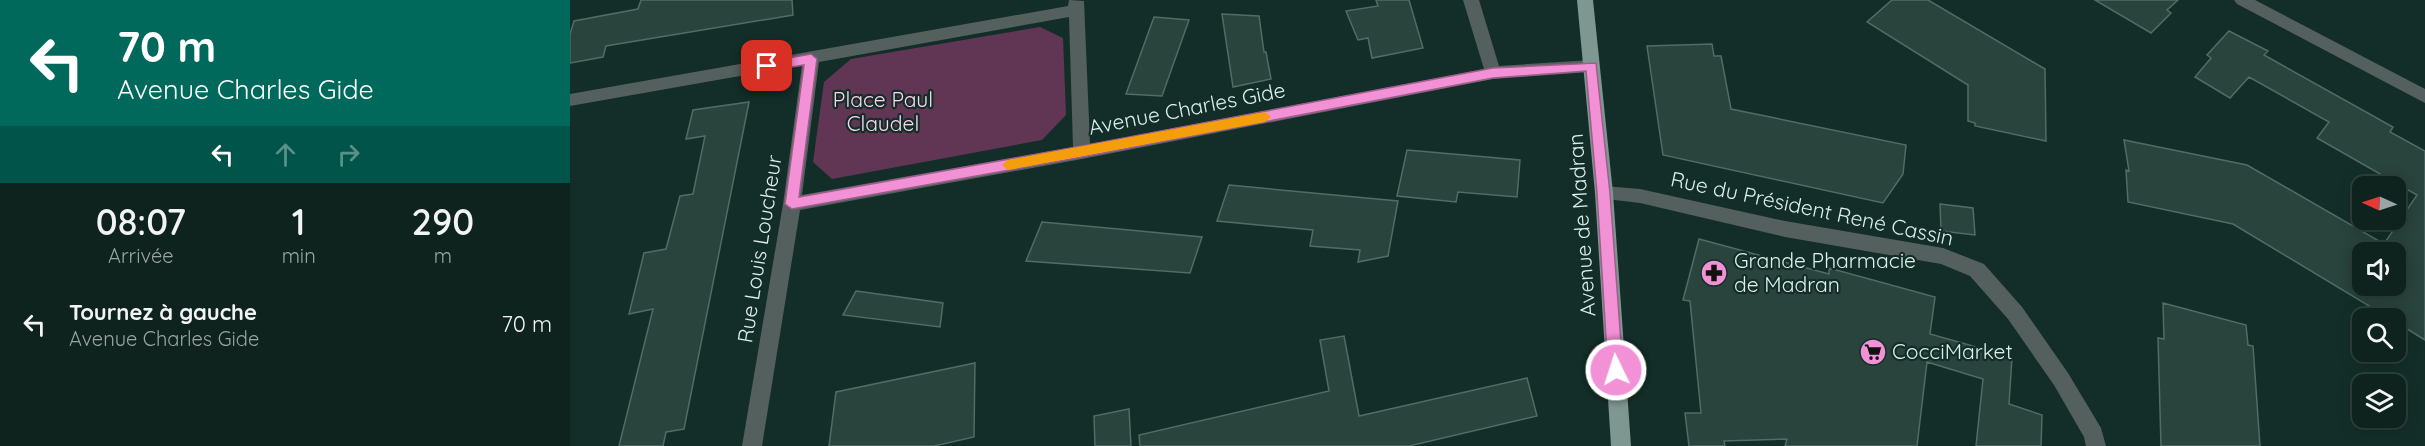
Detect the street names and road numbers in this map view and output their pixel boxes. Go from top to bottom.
street label: Avenue Charles Gide [1086,76,1287,140]
street label: Avenue de Madran [1562,133,1600,317]
street label: Rue Louis Loucheur [731,153,787,345]
street label: Rue du Président René Cassin [1668,165,1956,251]

